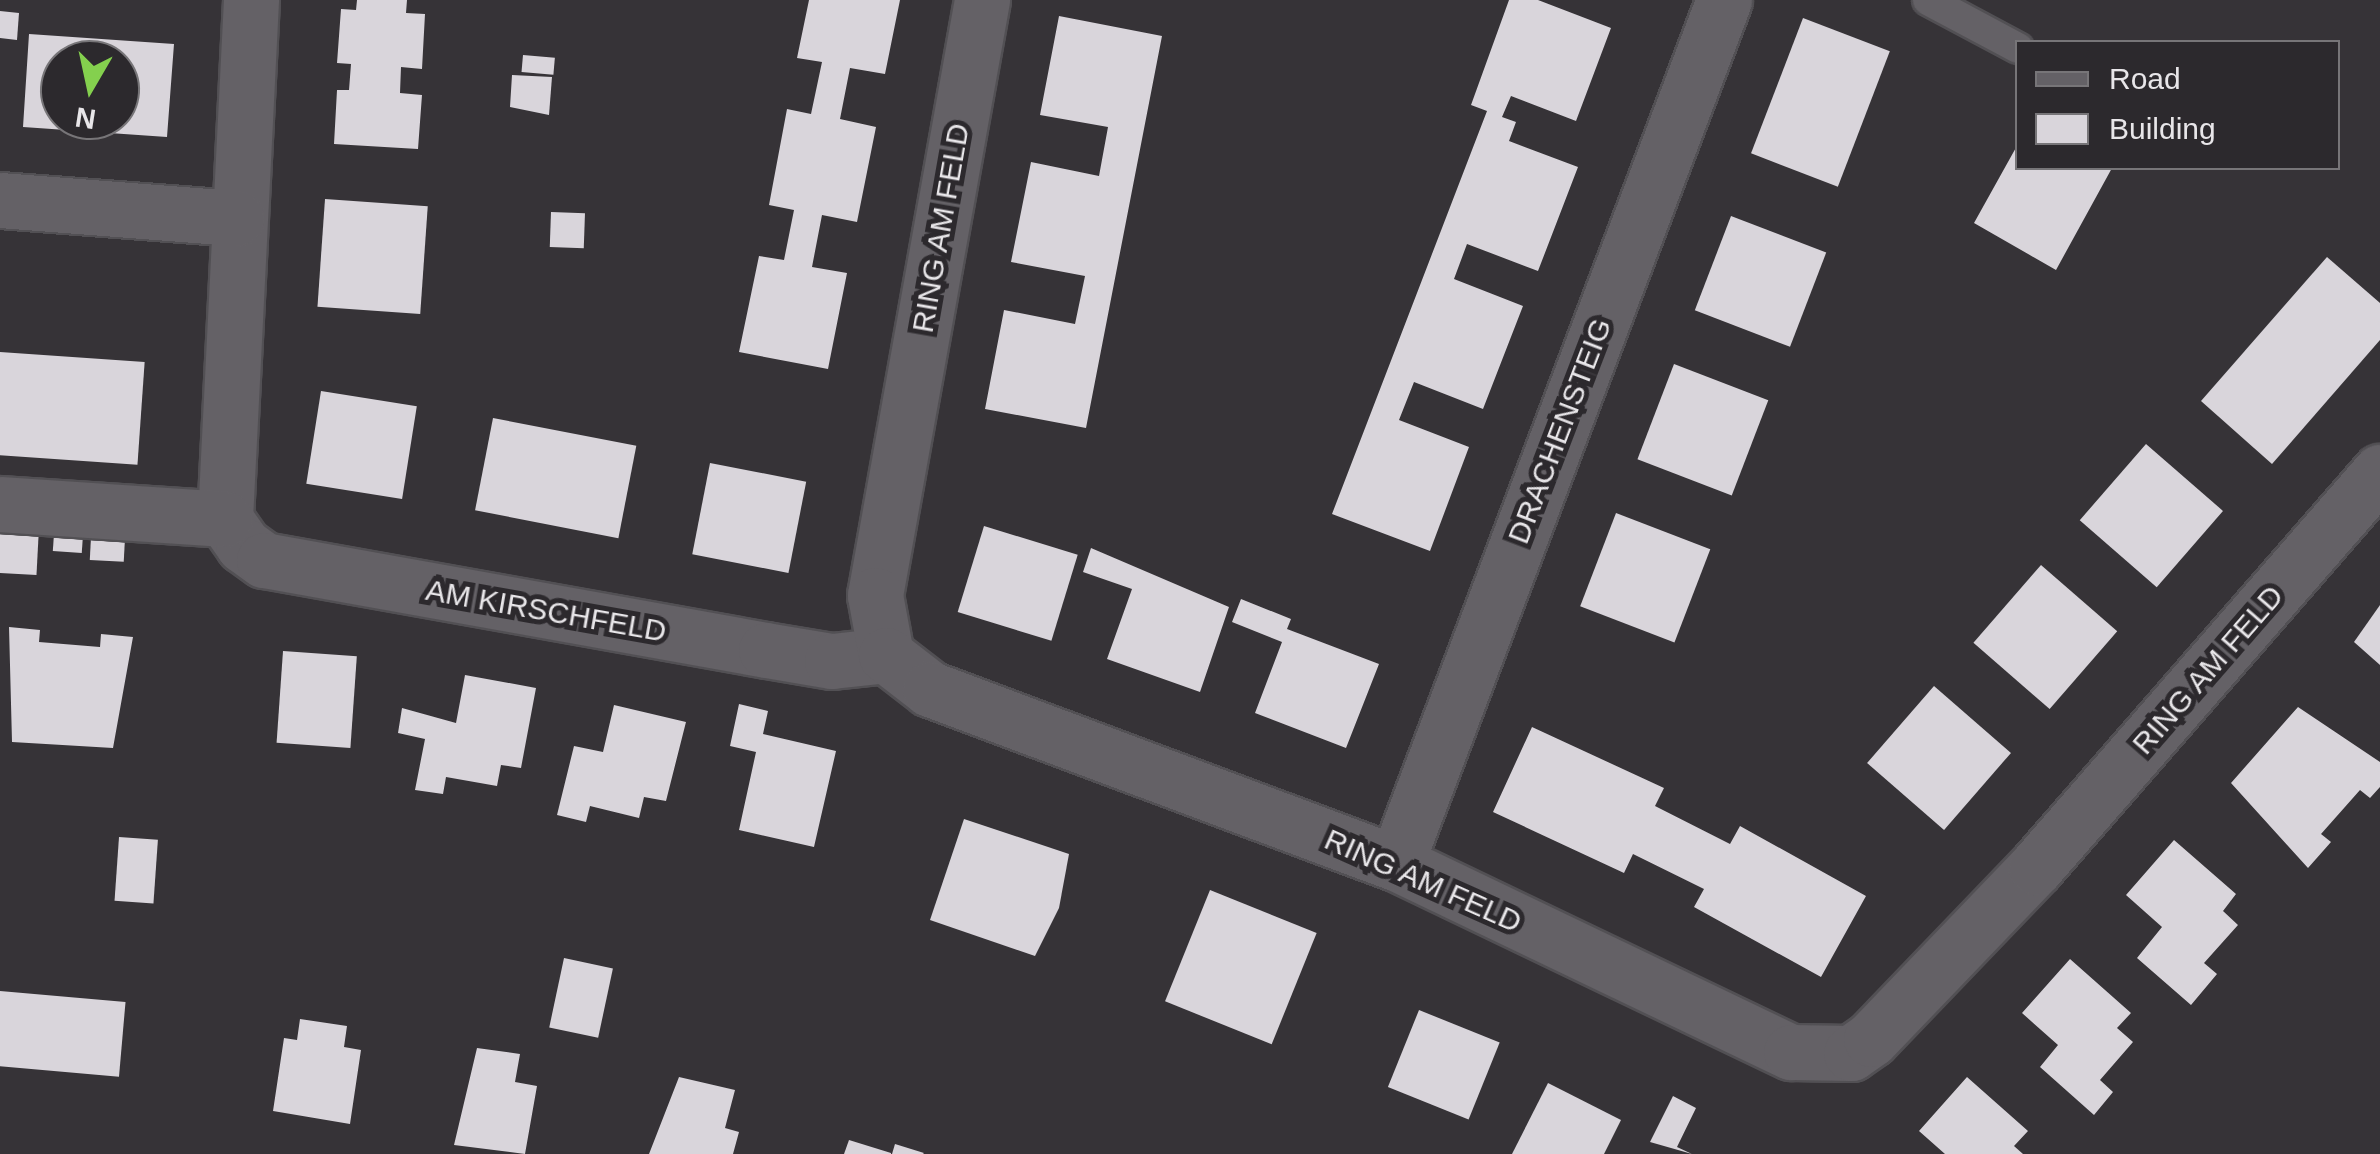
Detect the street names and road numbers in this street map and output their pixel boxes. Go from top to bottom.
street label: RING AM FELD [905,120,977,336]
street label: DRACHENSTEIG [1500,313,1620,549]
street label: AM KIRSCHFELD [423,572,669,650]
street label: RING AM FELD [2124,578,2292,762]
street label: RING AM FELD [1318,821,1528,941]

